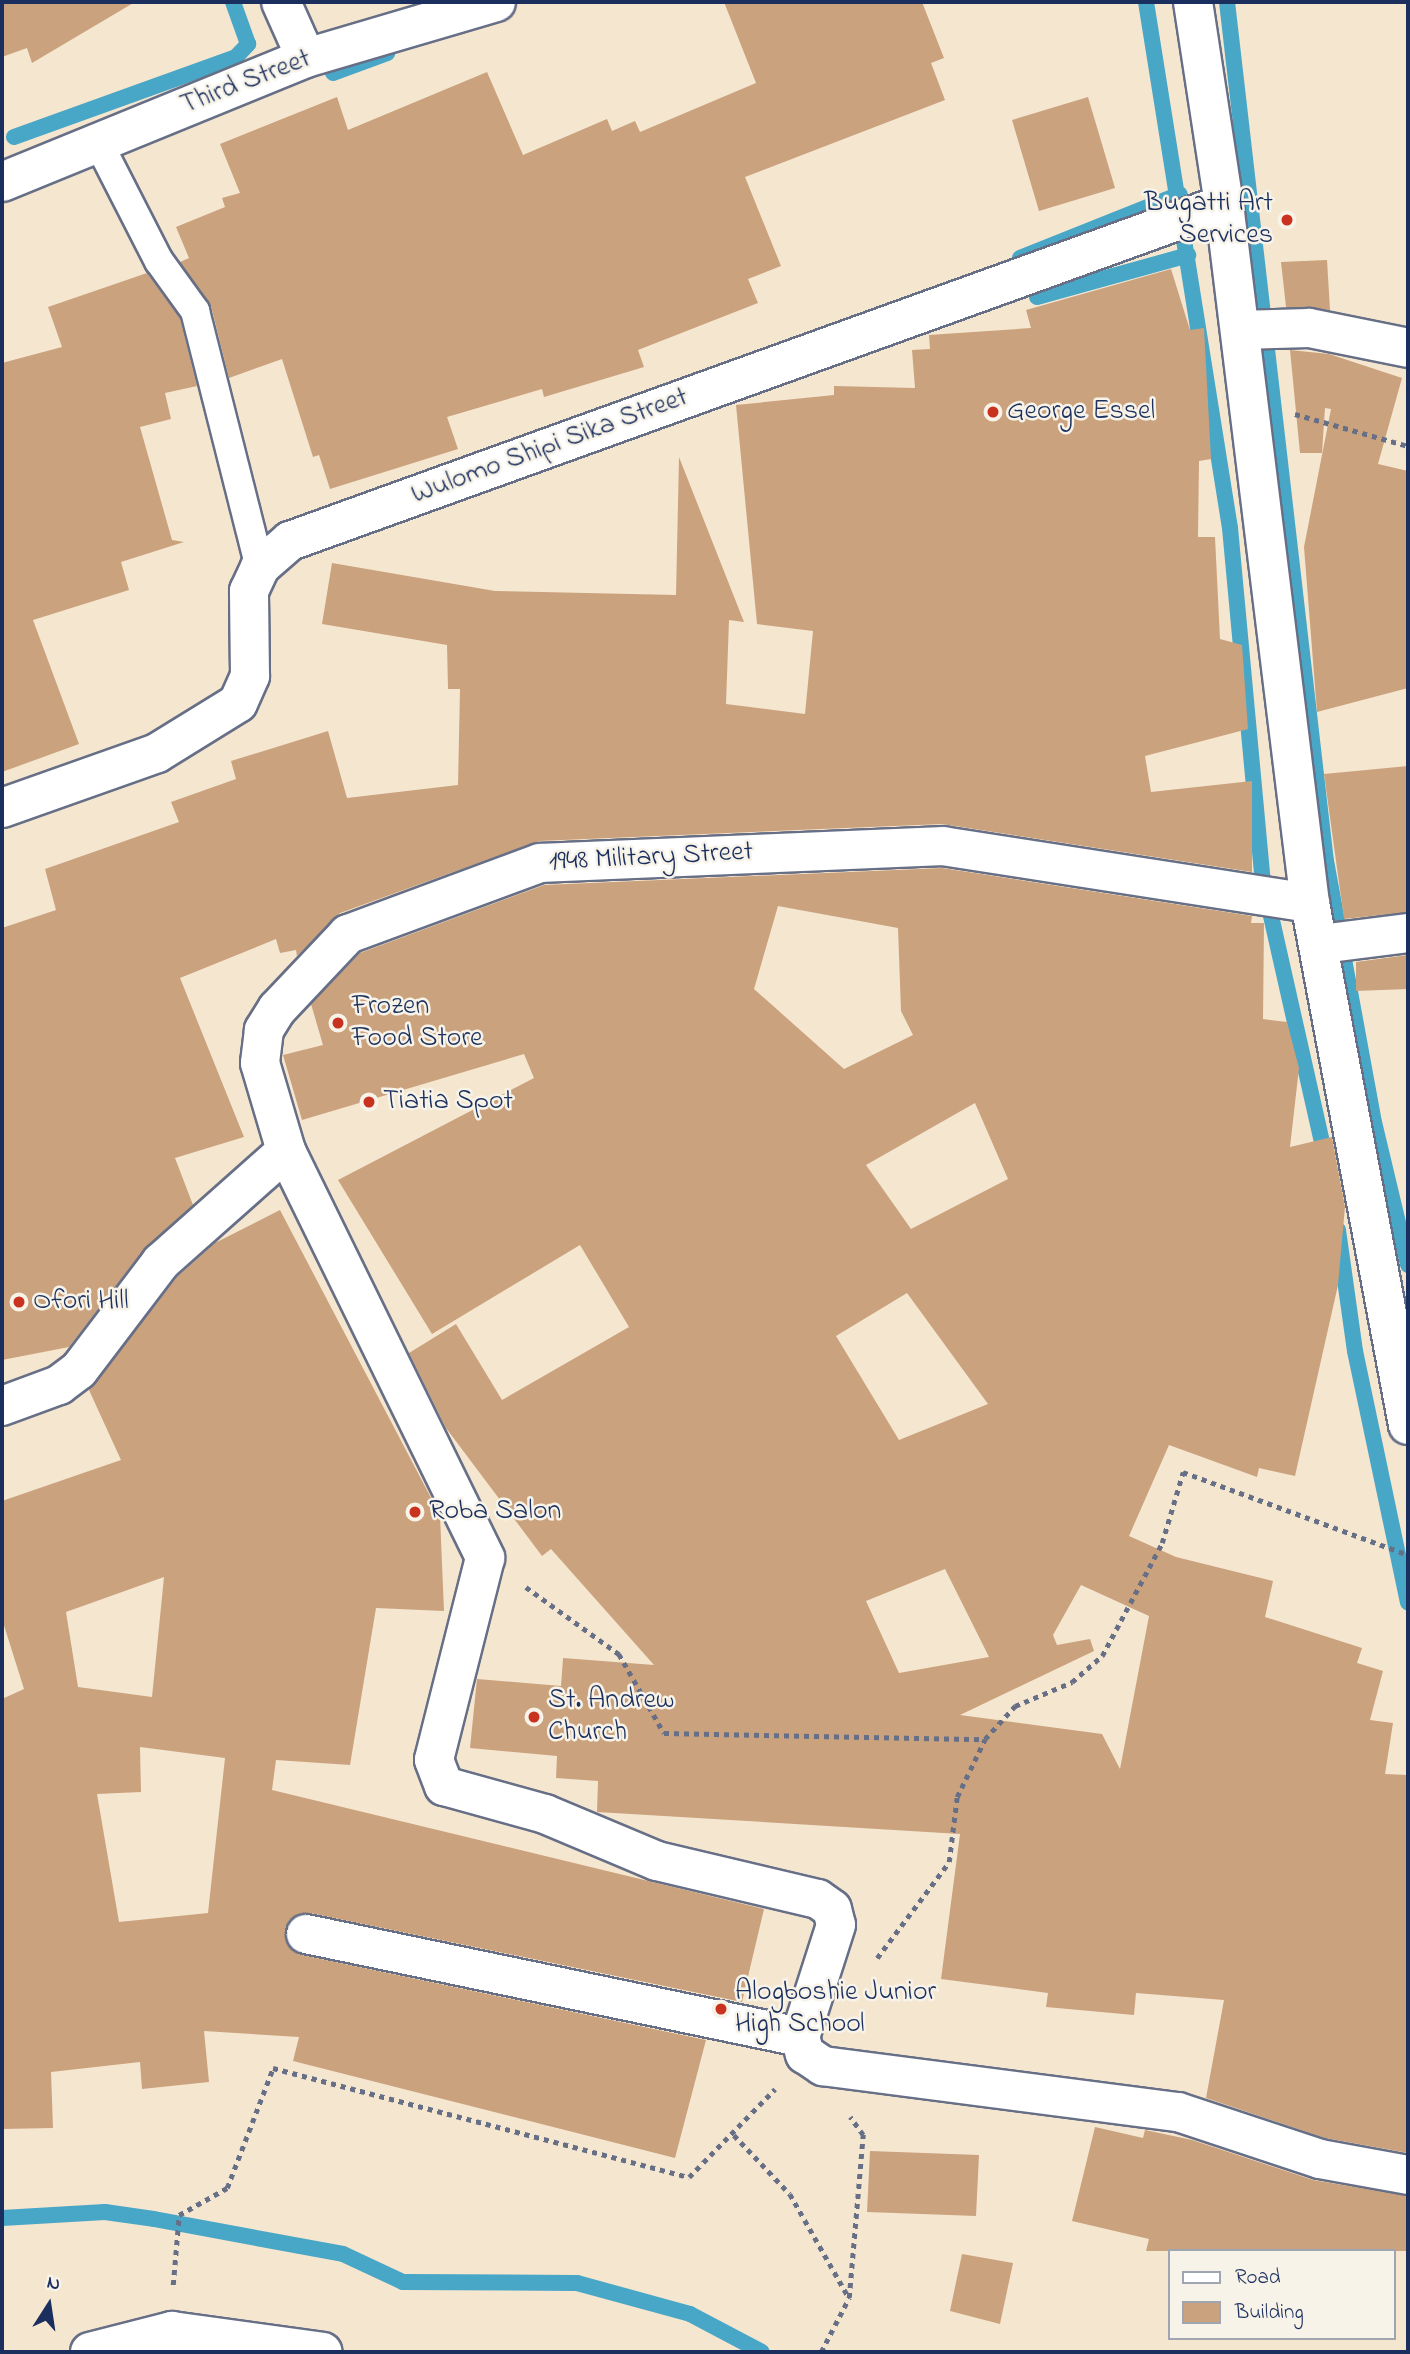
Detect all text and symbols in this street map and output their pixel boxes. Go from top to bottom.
street label: Third Street [176,43,316,123]
place label: Bugatti Art Services [1144,187,1273,253]
marker: Bugatti Art Services [1279,212,1295,228]
street label: Wulomo Shipi Sika Street [407,381,693,513]
place label: George Essel [1007,395,1155,429]
marker: George Essel [985,404,1001,420]
street label: 1948 Military Street [548,836,754,880]
place label: Frozen Food Store [352,990,483,1056]
marker: Frozen Food Store [330,1015,346,1031]
place label: Tiatia Spot [383,1085,513,1119]
marker: Tiatia Spot [361,1094,377,1110]
place label: Ofori Hill [33,1285,129,1319]
marker: Ofori Hill [11,1294,27,1310]
place label: Roba Salon [429,1495,561,1529]
marker: Roba Salon [407,1504,423,1520]
place label: St. Andrew Church [548,1684,674,1750]
marker: St. Andrew Church [526,1709,542,1725]
place label: Alogboshie Junior High School [735,1976,936,2042]
marker: Alogboshie Junior High School [713,2001,729,2017]
legend [1168,2249,1396,2340]
text: Road [1235,2263,1281,2293]
text: N [44,2269,63,2299]
north arrow [14,2270,84,2340]
text: Building [1235,2298,1304,2328]

